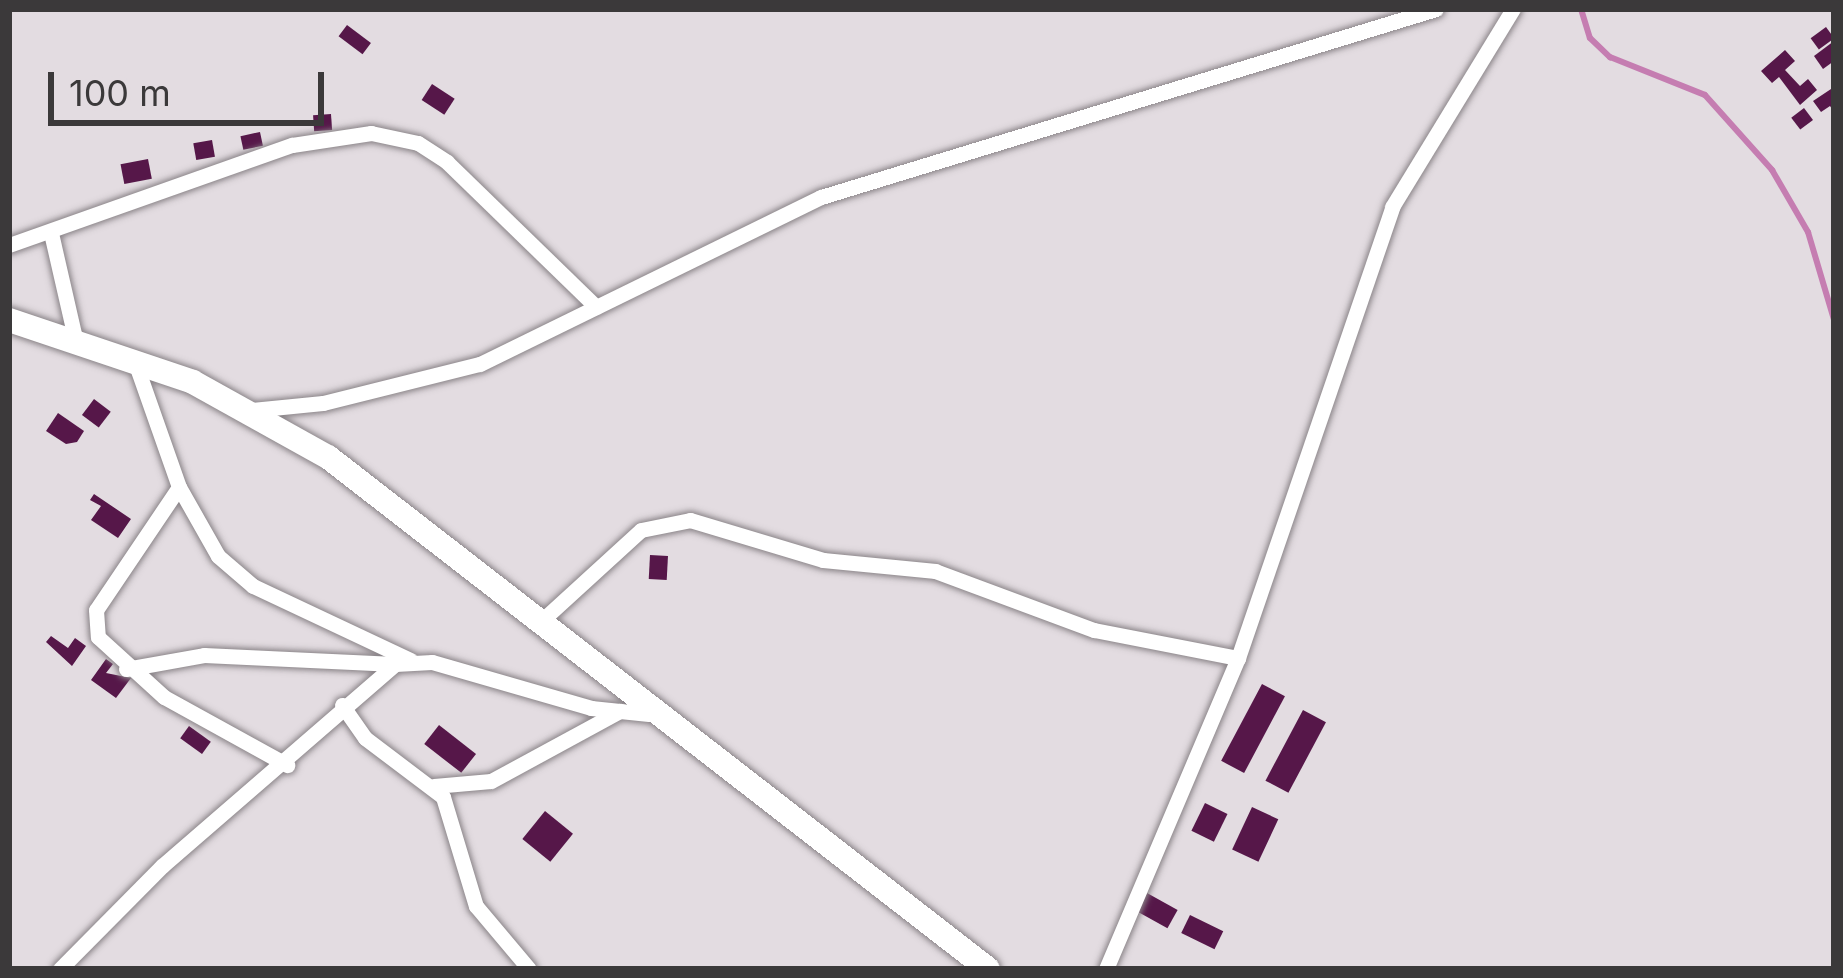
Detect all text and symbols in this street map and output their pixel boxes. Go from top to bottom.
scale bar [54,48,330,122]
text: 100 m [69,71,171,115]

